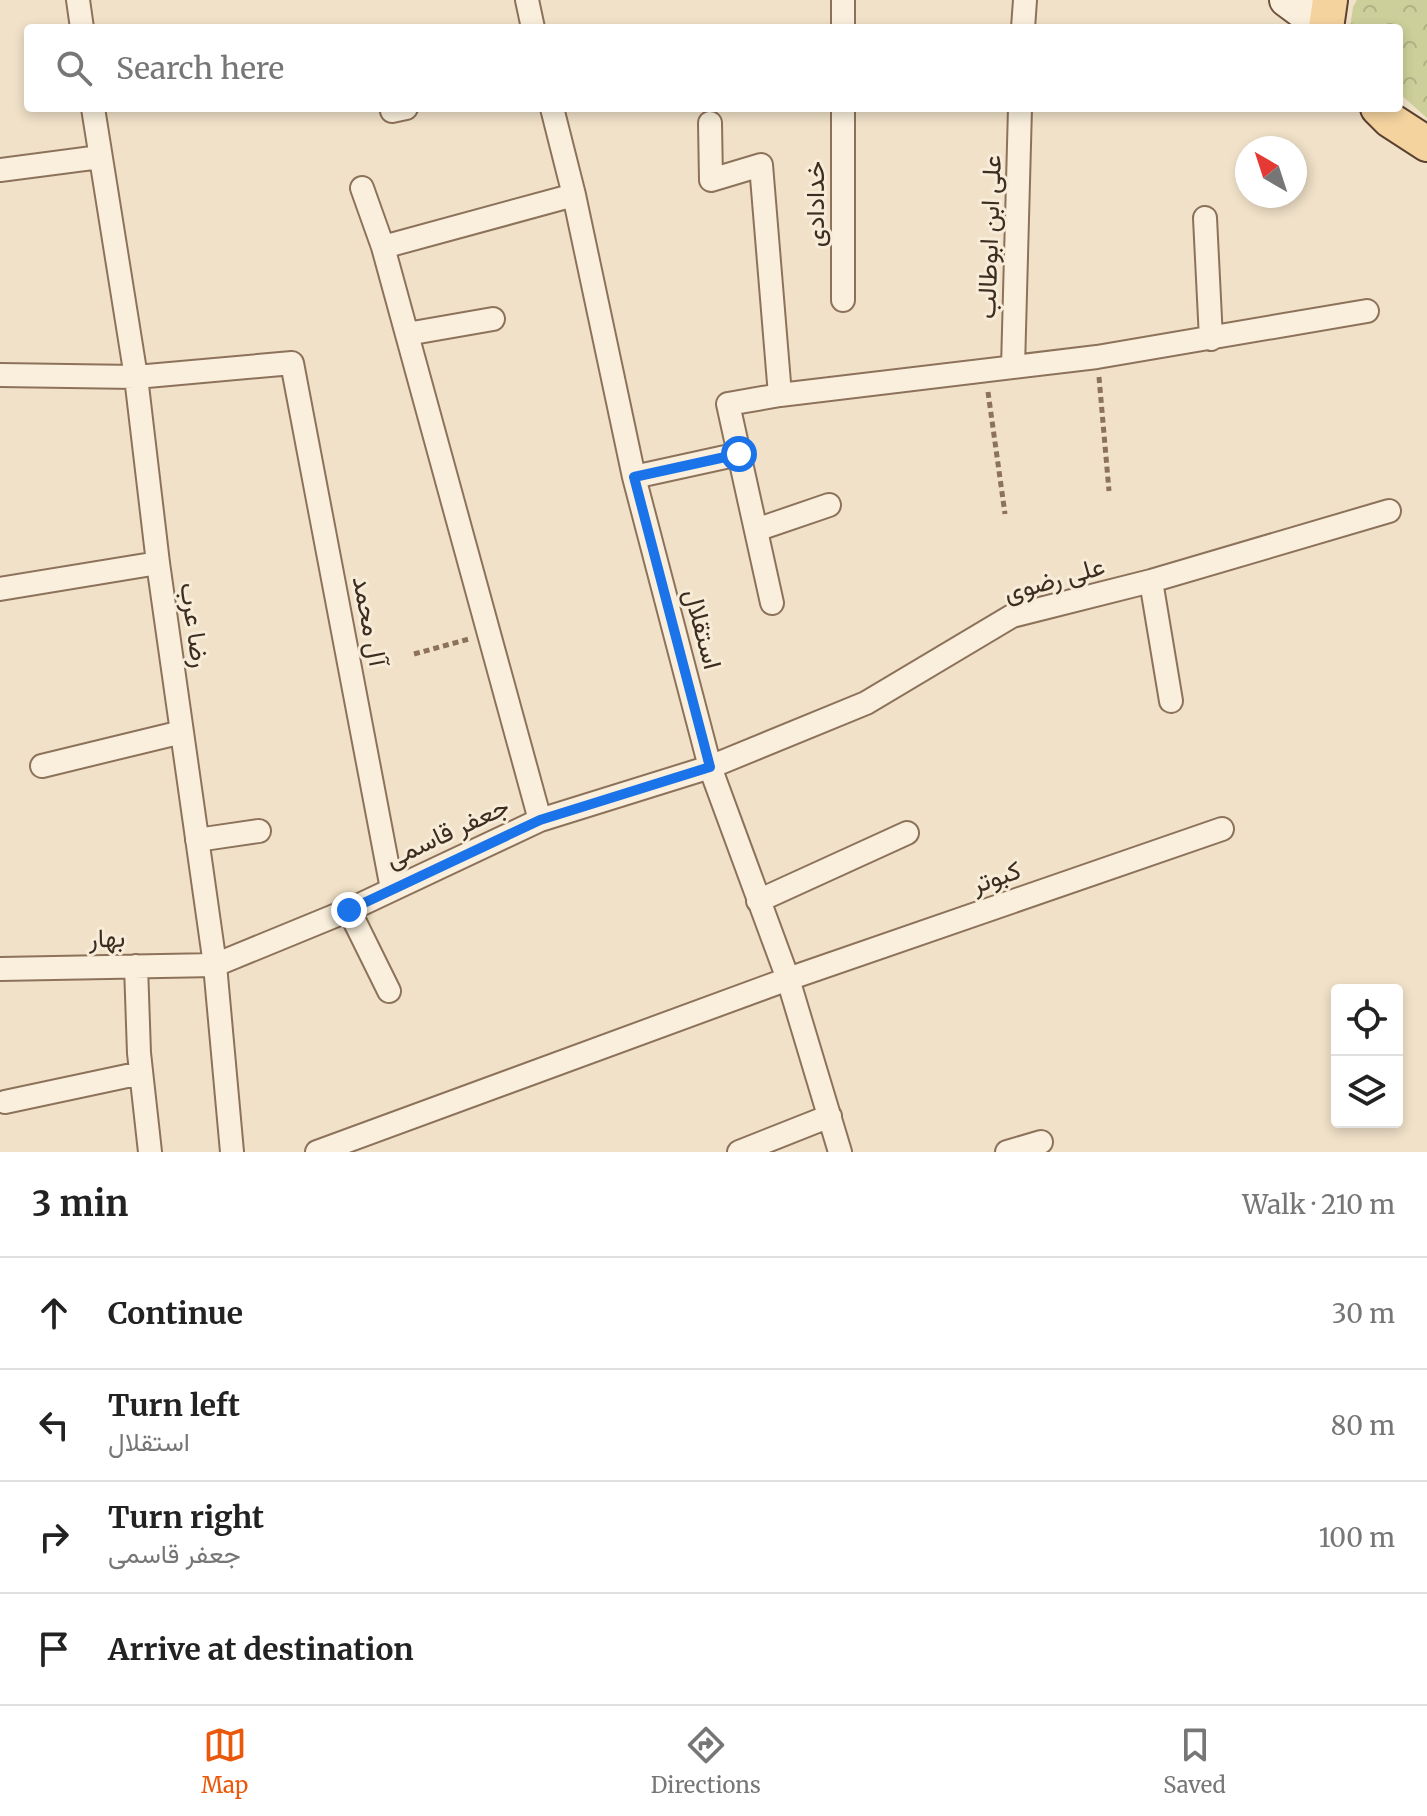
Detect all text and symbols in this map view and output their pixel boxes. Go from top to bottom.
search box [24,24,1403,112]
icon: search [52,46,96,90]
text: Search here [116,49,284,87]
north arrow [1235,136,1307,208]
street label: علی ابن ابوطالب [969,154,1008,320]
street label: خدادادی [798,161,831,247]
route start [721,436,757,472]
street label: علی رضوی [1000,548,1108,609]
street label: آل محمد [346,573,396,671]
street label: رضا عرب [173,580,218,670]
street label: استقلال [677,585,730,673]
street label: جعفر قاسمی [380,789,514,875]
street label: کبوتر [966,853,1025,901]
route end [331,892,367,928]
street label: بهار [88,921,125,954]
map controls [1331,984,1403,1128]
button: locate [1331,984,1403,1056]
button: layers [1331,1056,1403,1128]
text: 3 min [32,1183,128,1225]
text: Walk · 210 m [1242,1188,1395,1221]
icon: ahead [32,1291,76,1335]
text: Continue [108,1294,243,1332]
text: 30 m [1332,1297,1395,1330]
text: Turn left [108,1386,240,1424]
icon: left [32,1403,76,1447]
text: 80 m [1331,1409,1395,1442]
text: استقلال [108,1425,190,1458]
text: Turn right [108,1498,264,1536]
icon: right [32,1515,76,1559]
text: 100 m [1319,1521,1395,1554]
text: جعفر قاسمی [108,1537,241,1570]
icon: arrive [32,1627,76,1671]
text: Arrive at destination [108,1630,414,1668]
tab: Map [201,1723,248,1799]
tab: Directions [651,1723,761,1799]
tab: Saved [1163,1723,1226,1799]

